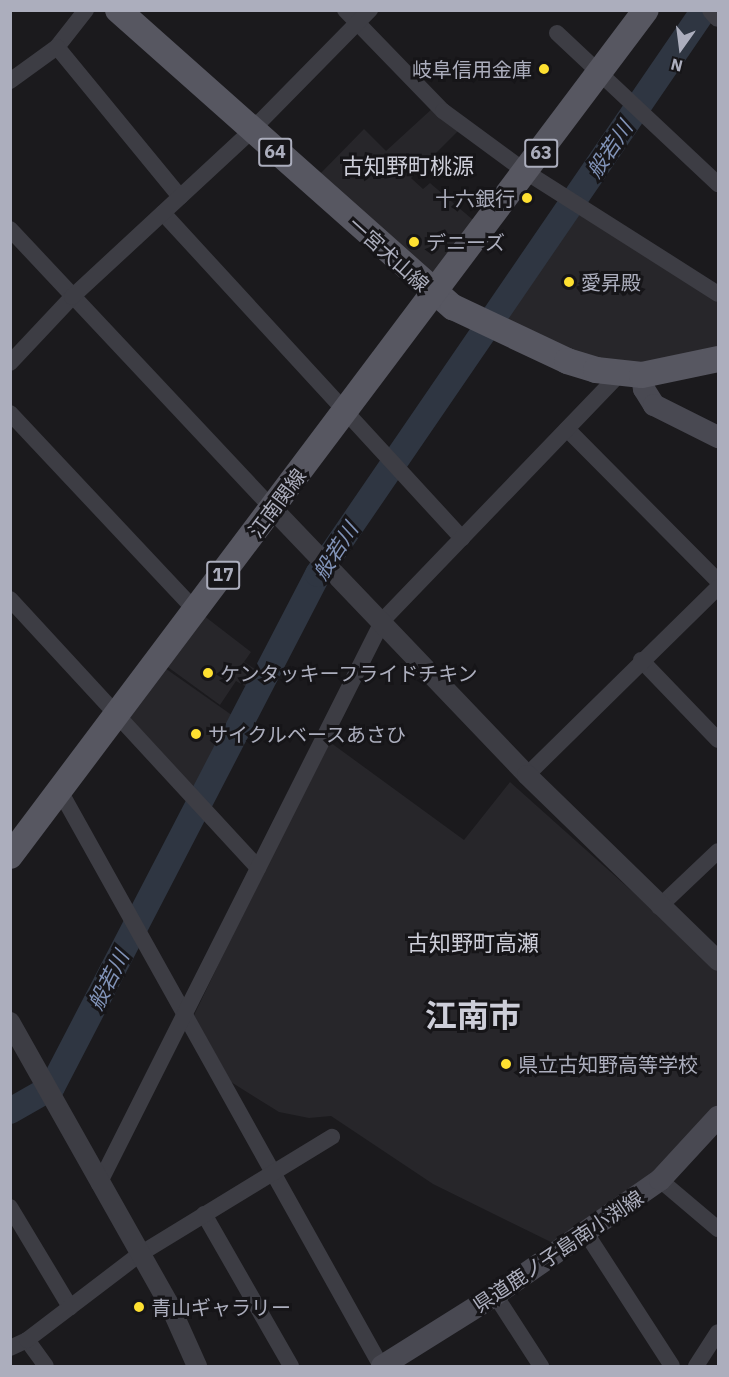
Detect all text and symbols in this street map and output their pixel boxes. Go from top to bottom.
north arrow [651,18,711,78]
text: N [669,54,685,77]
place label: 岐阜信用金庫 [412,57,532,81]
marker: 岐阜信用金庫 [537,62,551,76]
water label: 般若川 [581,116,637,182]
road number: 64 [257,137,293,167]
road number: 63 [523,138,559,168]
district label: 古知野町桃源 [342,153,474,179]
place label: 十六銀行 [435,186,515,210]
marker: 十六銀行 [520,191,534,205]
street label: 一宮犬山線 [344,212,434,296]
place label: デニーズ [426,230,506,254]
marker: デニーズ [407,235,421,249]
place label: 愛昇殿 [581,270,641,294]
marker: 愛昇殿 [562,275,576,289]
street label: 江南関線 [243,464,311,542]
water label: 般若川 [307,518,363,584]
road number: 17 [205,560,241,590]
place label: ケンタッキーフライドチキン [220,661,480,685]
marker: ケンタッキーフライドチキン [201,666,215,680]
place label: サイクルベースあさひ [208,722,408,746]
marker: サイクルベースあさひ [189,727,203,741]
district label: 古知野町高瀬 [407,930,539,956]
water label: 般若川 [82,946,134,1014]
district label: 江南市 [425,996,521,1034]
place label: 県立古知野高等学校 [518,1052,698,1076]
marker: 県立古知野高等学校 [499,1057,513,1071]
street label: 県道鹿ノ子島南小渕線 [468,1185,648,1317]
place label: 青山ギャラリー [151,1295,291,1319]
marker: 青山ギャラリー [132,1300,146,1314]

